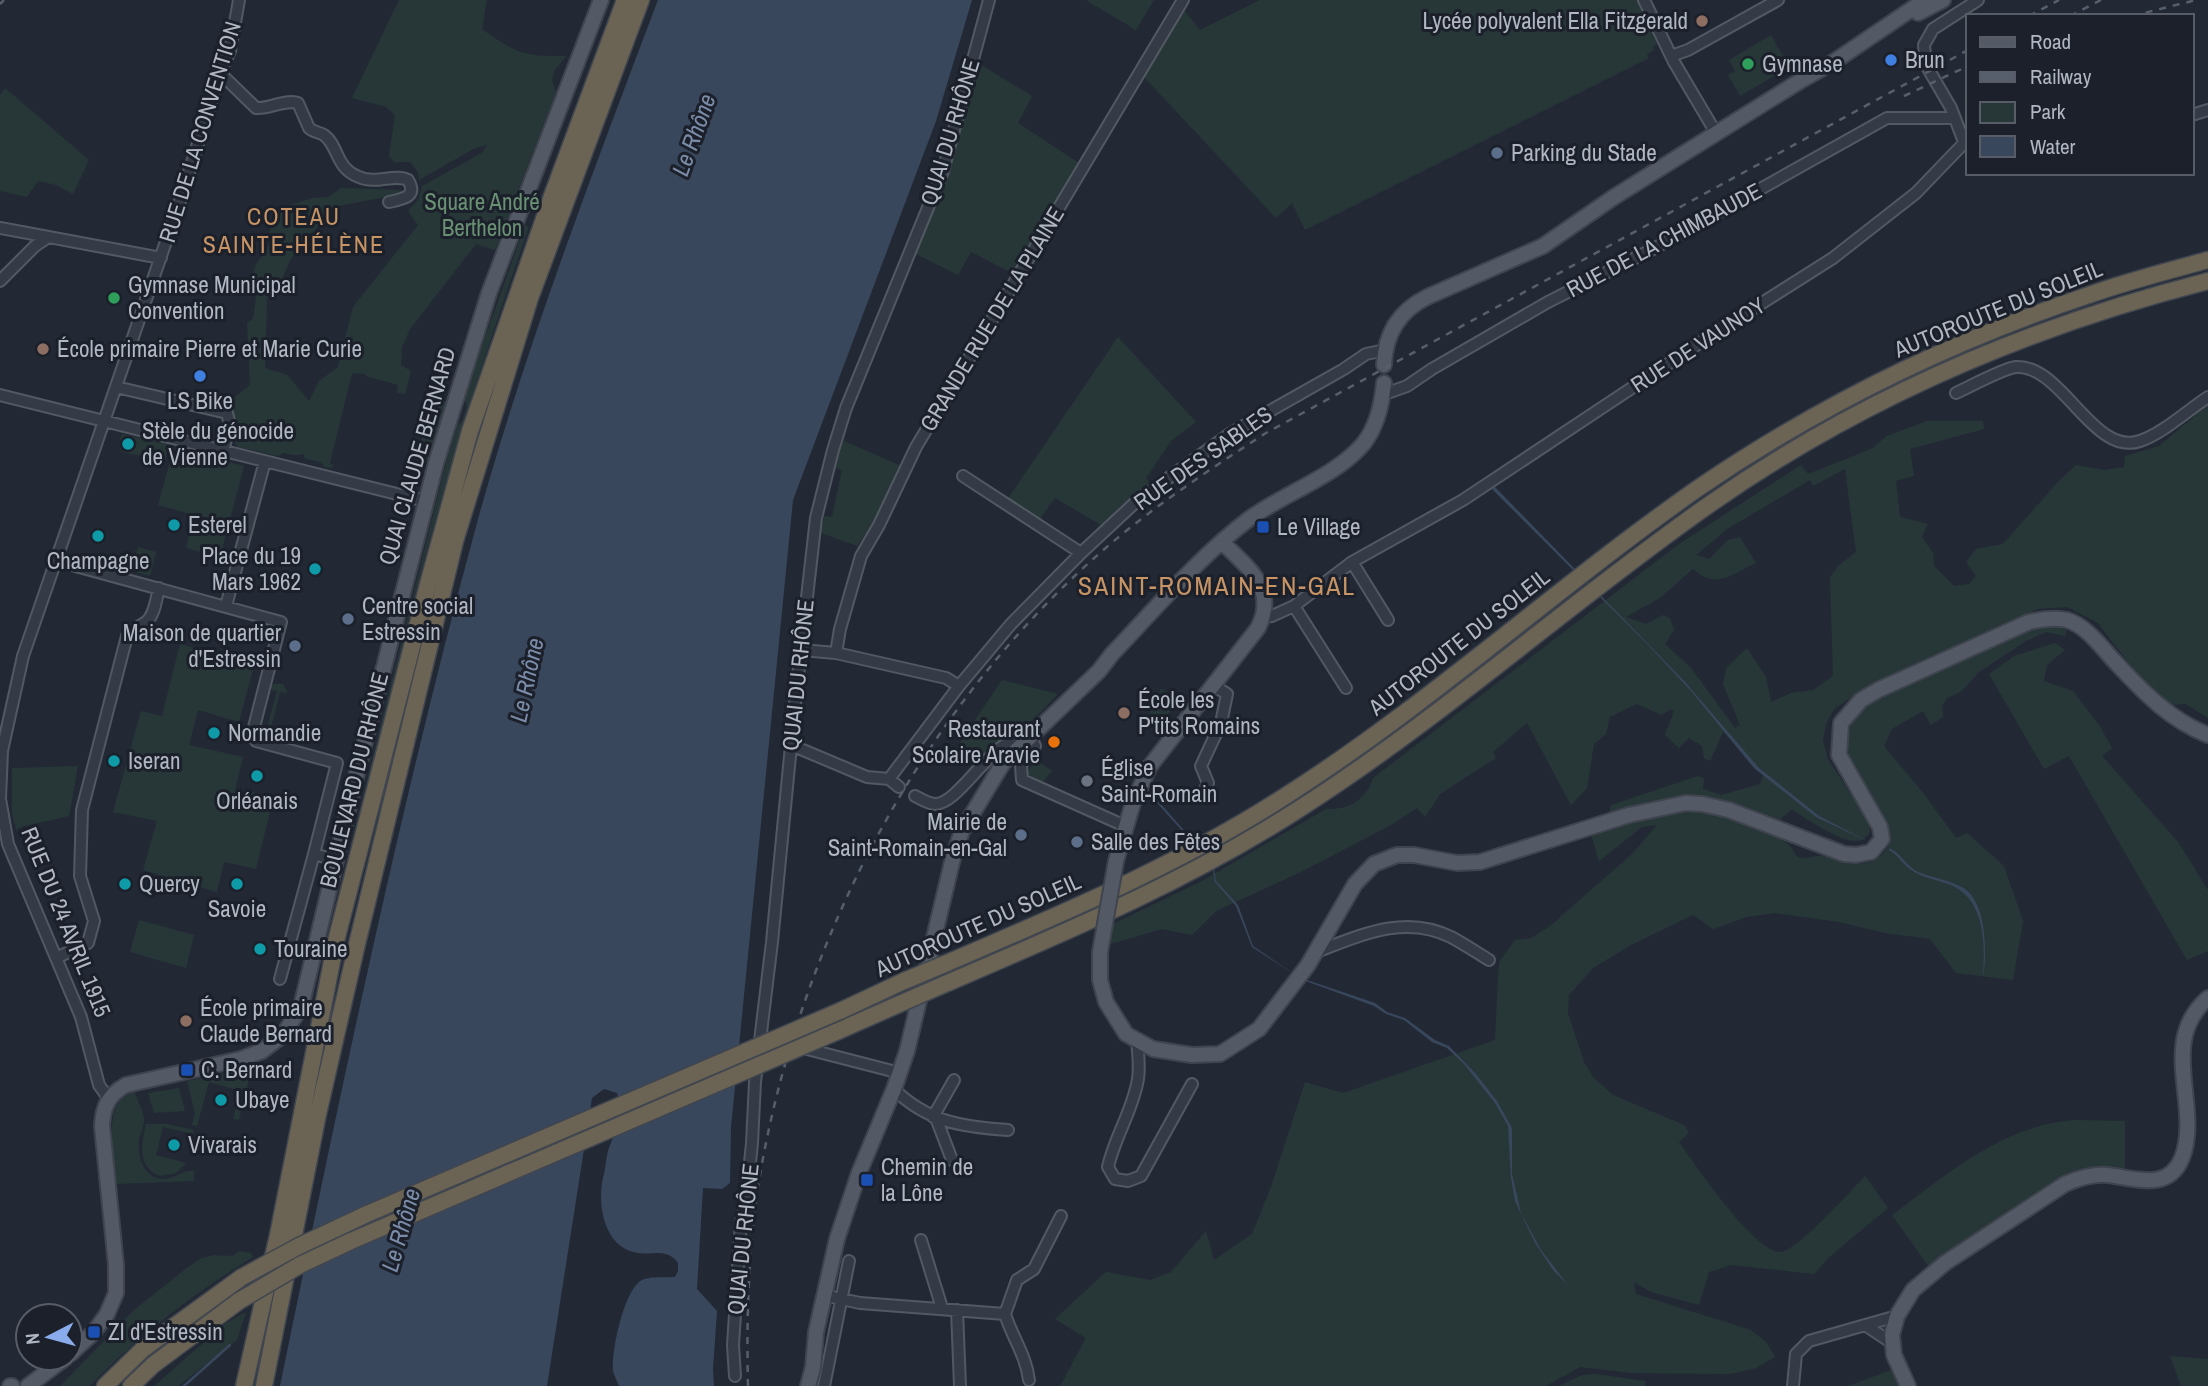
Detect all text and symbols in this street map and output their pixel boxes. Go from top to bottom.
place label: Lycée polyvalent Ella Fitzgerald [1422,5,1688,36]
marker: Lycée polyvalent Ella Fitzgerald [1694,13,1710,29]
legend [1966,14,2194,175]
street label: RUE DE LA CONVENTION [151,18,248,246]
text: Road [2030,27,2071,56]
place label: Brun [1905,44,1945,75]
place label: Gymnase [1762,48,1843,79]
marker: Brun [1883,52,1899,68]
street label: QUAI DU RHÔNE [912,55,987,209]
marker: Gymnase [1740,56,1756,72]
text: Railway [2030,62,2092,91]
water label: Le Rhône [663,89,723,180]
text: Park [2030,97,2066,126]
text: Water [2030,132,2076,161]
place label: Parking du Stade [1511,137,1657,168]
marker: Parking du Stade [1489,145,1505,161]
street label: RUE DE LA CHIMBAUDE [1561,175,1767,304]
park label: Square André Berthelon [424,186,540,243]
district label: COTEAU SAINTE-HÉLÈNE [203,200,385,260]
street label: GRANDE RUE DE LA PLAINE [912,201,1071,437]
street label: AUTOROUTE DU SOLEIL [1888,252,2107,365]
place label: Gymnase Municipal Convention [128,269,296,326]
street label: RUE DE VAUNOY [1624,289,1771,400]
marker: Gymnase Municipal Convention [106,290,122,306]
place label: École primaire Pierre et Marie Curie [57,333,362,364]
marker: École primaire Pierre et Marie Curie [35,341,51,357]
street label: QUAI CLAUDE BERNARD [371,343,462,568]
marker: LS Bike [192,368,208,384]
place label: LS Bike [167,385,233,416]
street label: RUE DES SABLES [1127,398,1278,517]
place label: Stèle du génocide de Vienne [142,415,294,472]
marker: Stèle du génocide de Vienne [120,436,136,452]
place label: Esterel [188,509,247,540]
place label: Le Village [1277,511,1361,542]
marker: Esterel [166,517,182,533]
marker: Le Village [1255,519,1271,535]
marker: Champagne [90,528,106,544]
place label: Place du 19 Mars 1962 [201,540,301,597]
place label: Champagne [47,545,149,576]
marker: Place du 19 Mars 1962 [307,561,323,577]
street label: AUTOROUTE DU SOLEIL [1361,561,1556,723]
district label: SAINT-ROMAIN-EN-GAL [1078,568,1356,603]
place label: Centre social Estressin [362,590,473,647]
street label: QUAI DU RHÔNE [774,598,821,752]
marker: Centre social Estressin [340,611,356,627]
place label: Maison de quartier d'Estressin [123,617,282,674]
water label: Le Rhône [501,635,551,725]
marker: Maison de quartier d'Estressin [287,638,303,654]
street label: BOULEVARD DU RHÔNE [312,669,395,891]
place label: École les P'tits Romains [1138,684,1260,741]
marker: École les P'tits Romains [1116,705,1132,721]
place label: Restaurant Scolaire Aravie [912,713,1040,770]
place label: Normandie [228,717,321,748]
marker: Normandie [206,725,222,741]
marker: Restaurant Scolaire Aravie [1046,734,1062,750]
place label: Iseran [128,745,180,776]
place label: Église Saint-Romain [1101,752,1217,809]
marker: Iseran [106,753,122,769]
marker: Orléanais [249,768,265,784]
marker: Église Saint-Romain [1079,773,1095,789]
place label: Orléanais [216,785,298,816]
place label: Mairie de Saint-Romain-en-Gal [828,806,1007,863]
street label: RUE DU 24 AVRIL 1915 [14,822,119,1021]
place label: Salle des Fêtes [1091,826,1220,857]
marker: Mairie de Saint-Romain-en-Gal [1013,827,1029,843]
marker: Salle des Fêtes [1069,834,1085,850]
street label: AUTOROUTE DU SOLEIL [869,865,1086,984]
place label: Quercy [139,868,200,899]
marker: Quercy [117,876,133,892]
marker: Savoie [229,876,245,892]
place label: Savoie [208,893,266,924]
place label: Touraine [274,933,347,964]
marker: Touraine [252,941,268,957]
place label: École primaire Claude Bernard [200,992,332,1049]
marker: École primaire Claude Bernard [178,1013,194,1029]
place label: C. Bernard [201,1054,292,1085]
marker: C. Bernard [179,1062,195,1078]
place label: Ubaye [235,1084,290,1115]
marker: Ubaye [213,1092,229,1108]
place label: Vivarais [188,1129,257,1160]
marker: Vivarais [166,1137,182,1153]
place label: Chemin de la Lône [881,1151,973,1208]
street label: QUAI DU RHÔNE [719,1162,766,1316]
marker: Chemin de la Lône [859,1172,875,1188]
water label: Le Rhône [373,1184,427,1275]
north arrow [14,1302,84,1372]
place label: ZI d'Estressin [108,1316,223,1347]
marker: ZI d'Estressin [86,1324,102,1340]
text: N [19,1332,46,1346]

